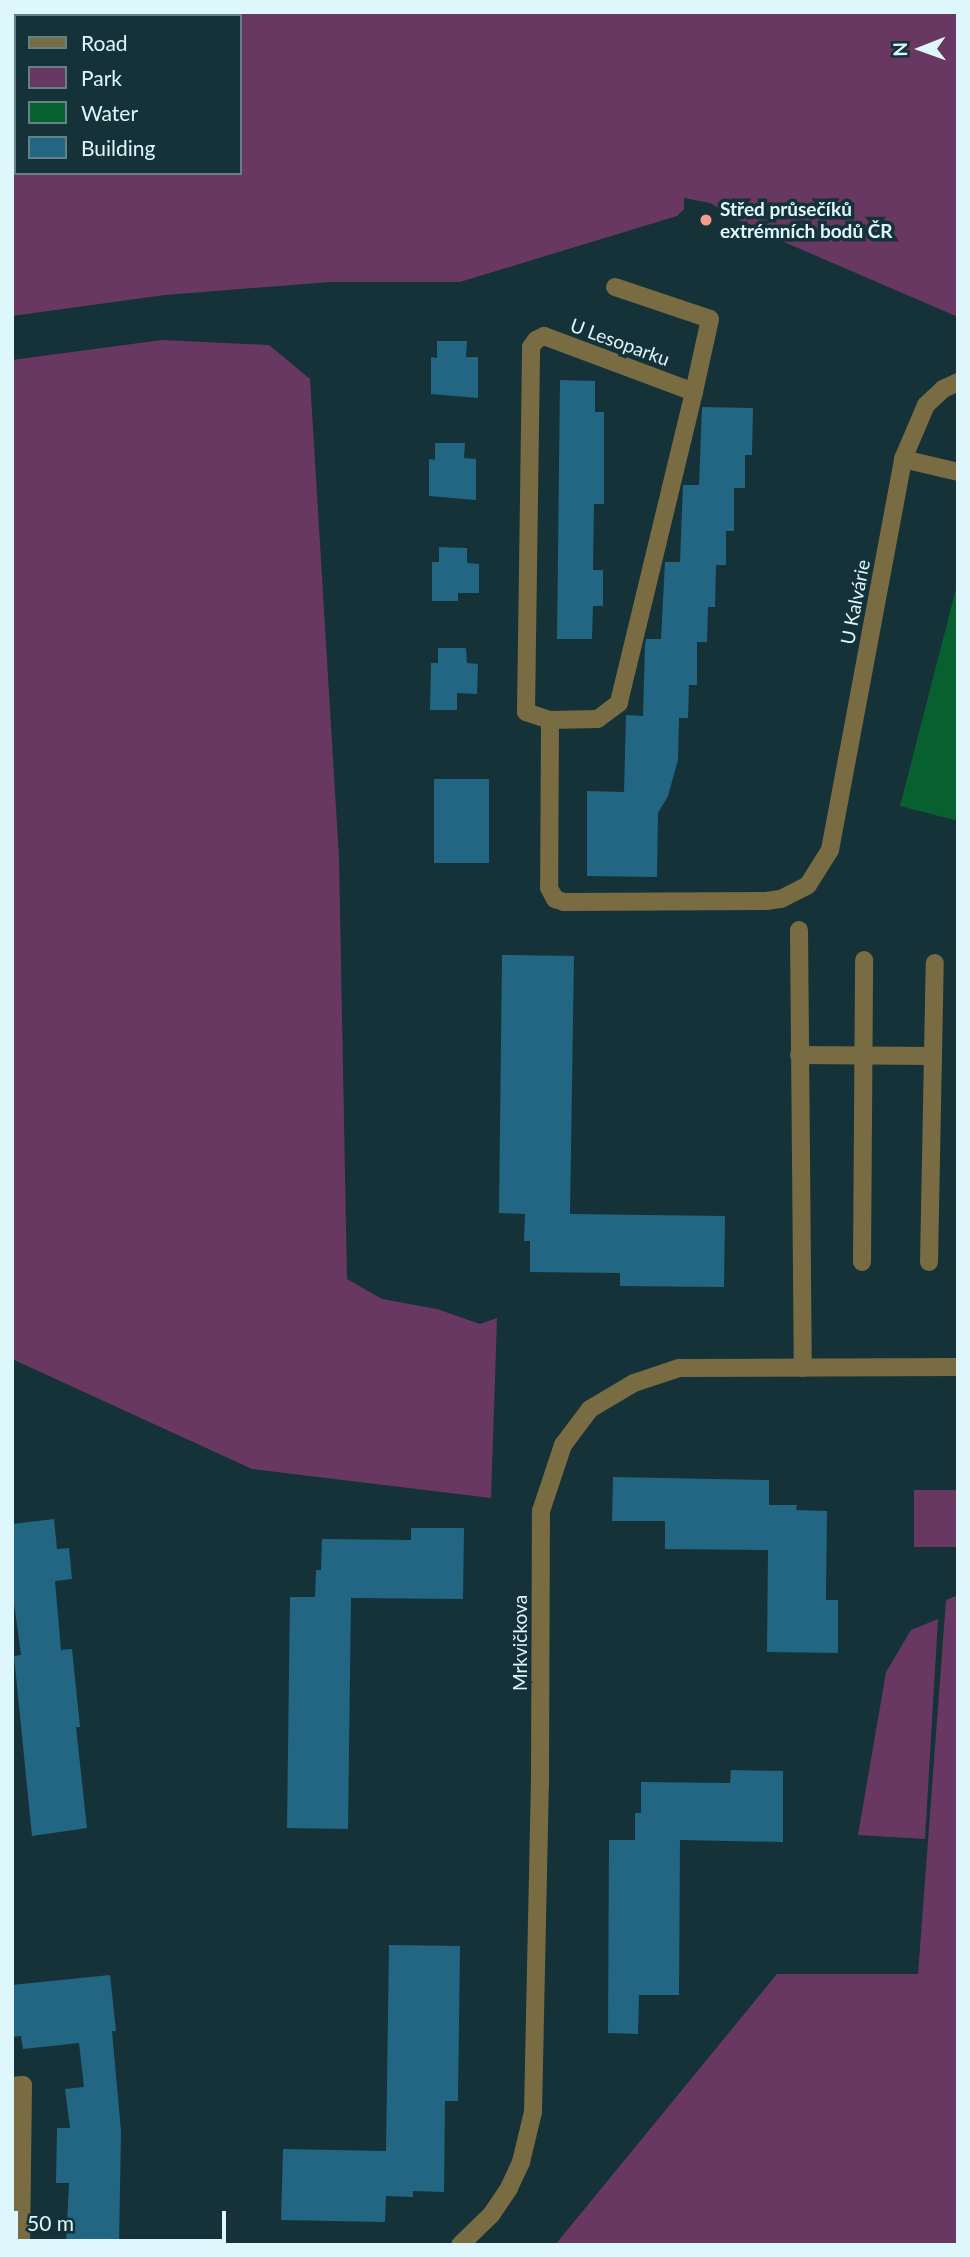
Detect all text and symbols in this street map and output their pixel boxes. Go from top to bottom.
legend [14,14,242,175]
north arrow [886,14,956,84]
text: Road [81,30,128,55]
text: N [888,42,911,57]
text: Park [81,65,122,90]
text: Water [81,100,138,125]
text: Building [81,135,156,160]
place label: Střed průsečíků extrémních bodů ČR [720,198,892,242]
marker: Střed průsečíků extrémních bodů ČR [698,212,714,228]
street label: U Lesoparku [567,313,673,371]
street label: U Kalvárie [836,558,874,646]
street label: Mrkvičkova [509,1595,531,1691]
scale bar [18,2198,229,2242]
text: 50 m [27,2210,74,2235]

